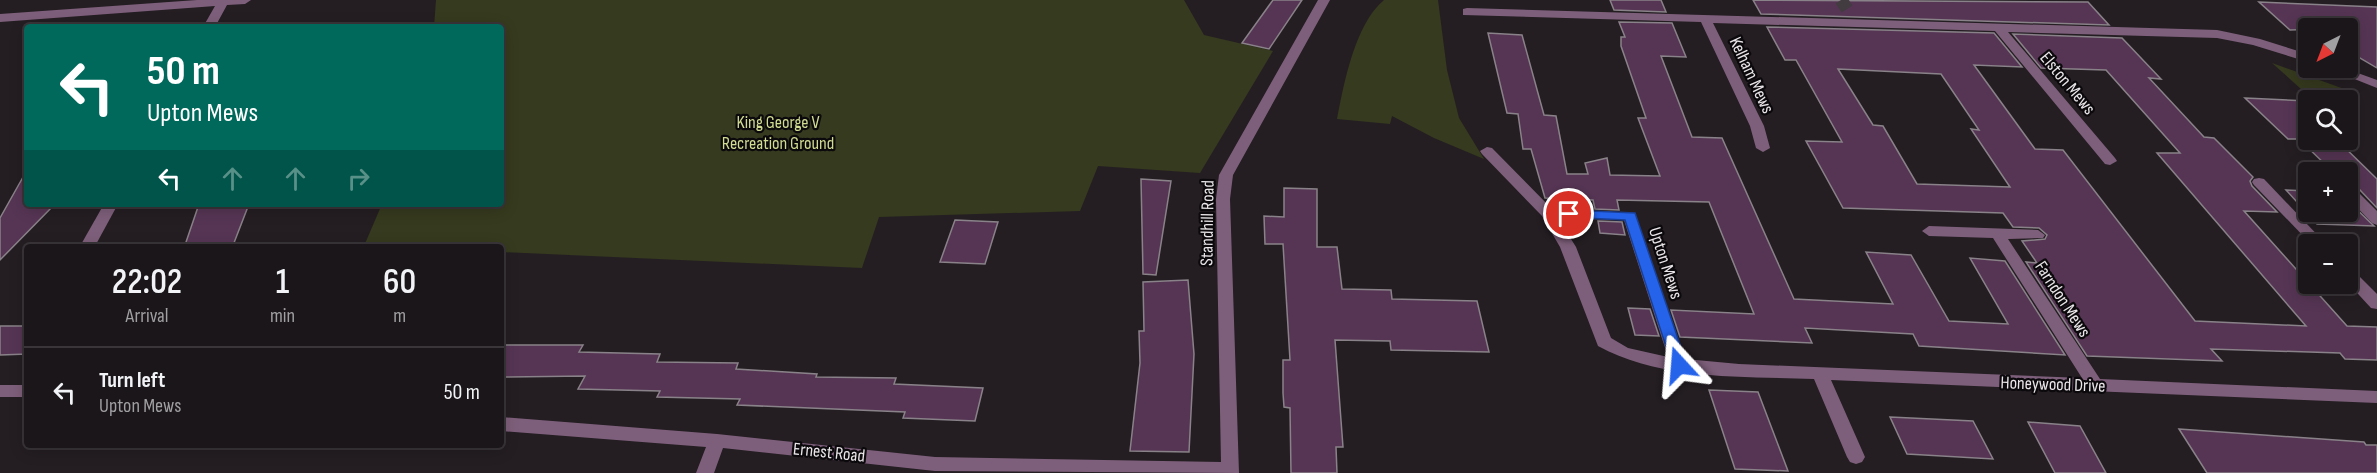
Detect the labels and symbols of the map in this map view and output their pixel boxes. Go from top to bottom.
north arrow [2298,18,2358,78]
street label: Kelham Mews [1725,34,1778,117]
street label: Elston Mews [2035,48,2100,119]
park label: King George V Recreation Ground [722,112,834,154]
street label: Standhill Road [1196,180,1219,266]
pin [1543,188,1594,239]
street label: Upton Mews [1644,225,1687,302]
street label: Farndon Mews [2030,257,2095,341]
position arrow [1647,333,1711,397]
street label: Honeywood Drive [2000,372,2106,397]
street label: Ernest Road [792,438,866,467]

